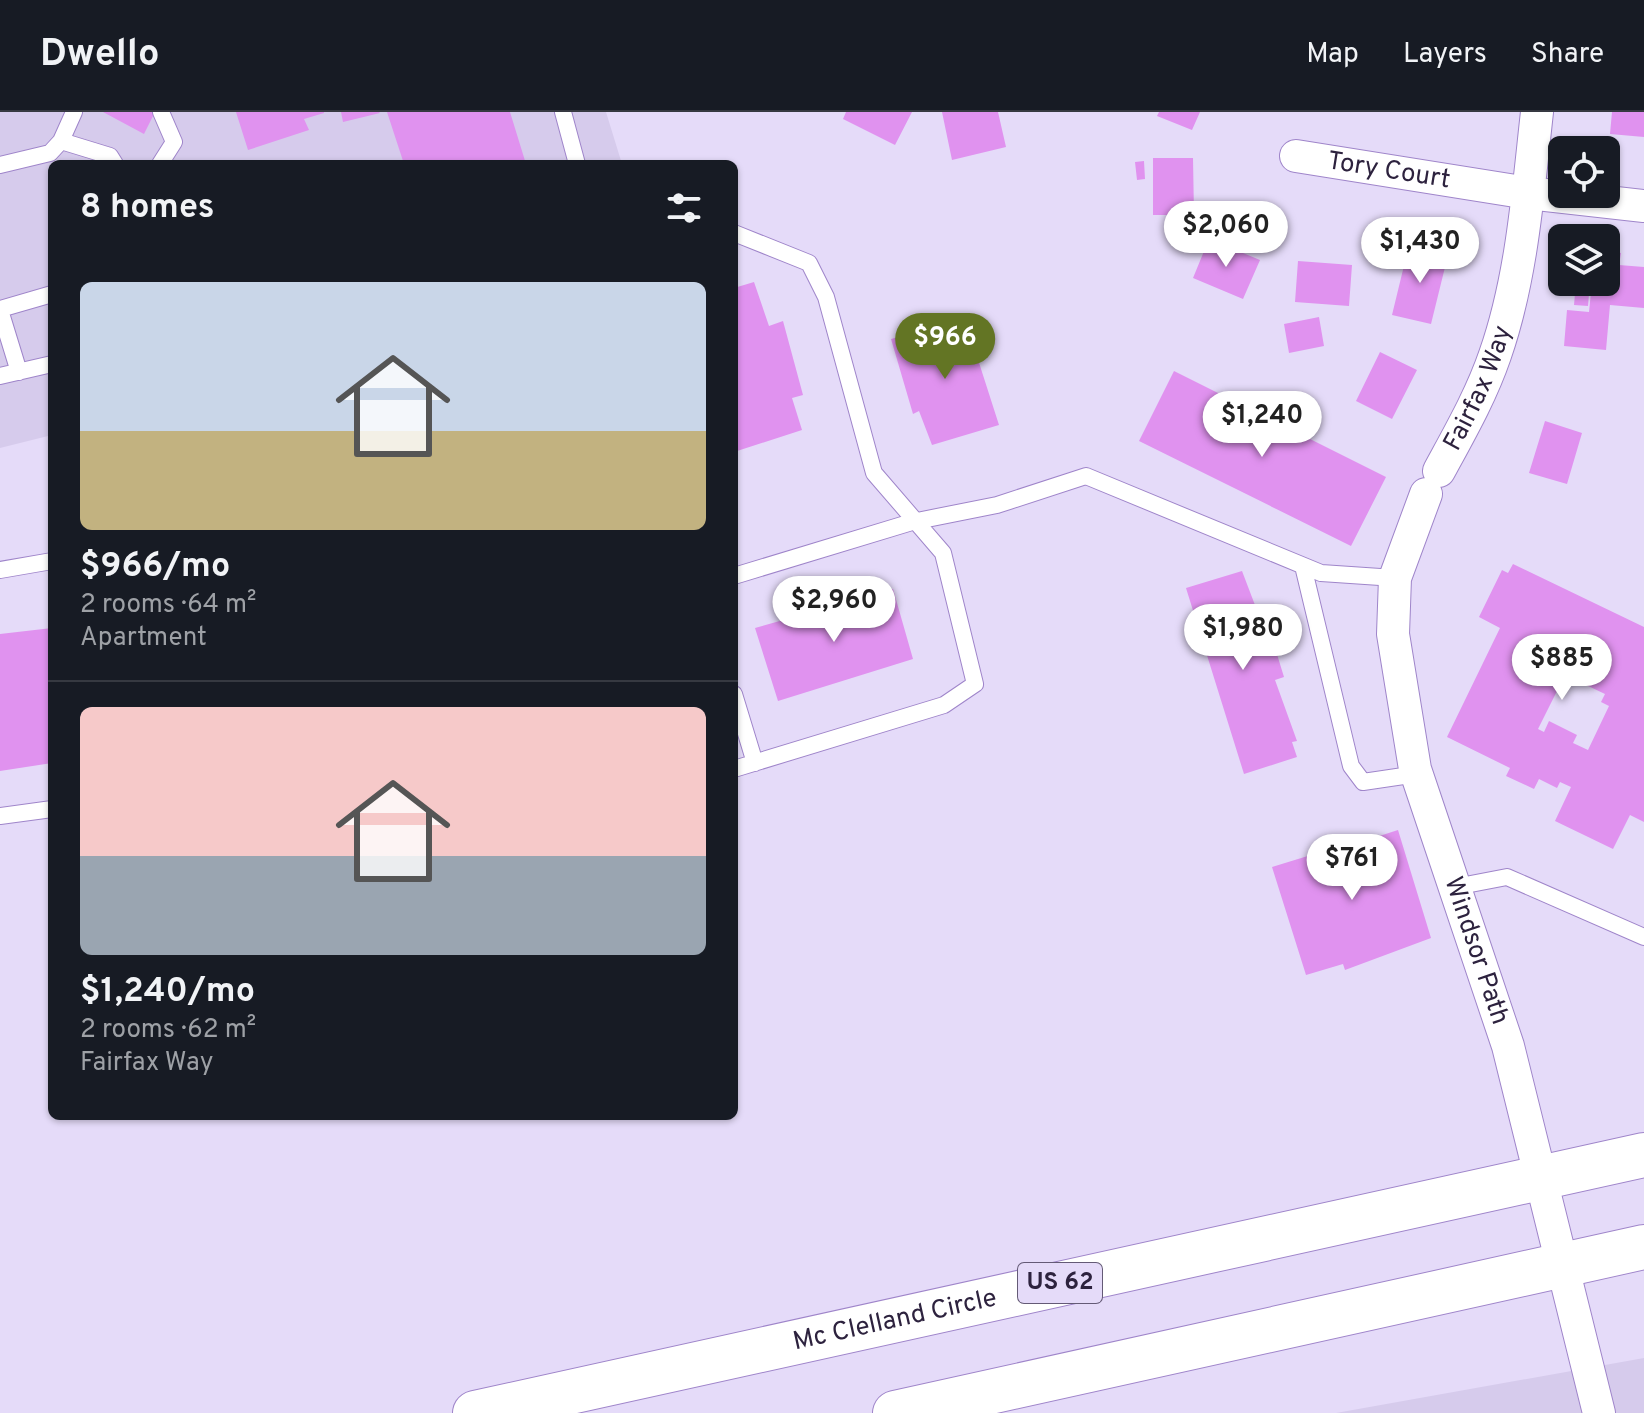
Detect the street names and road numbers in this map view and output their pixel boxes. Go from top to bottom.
street label: Tory Court [1325,145,1453,197]
street label: Fairfax Way [1436,322,1520,457]
street label: Windsor Path [1436,873,1516,1029]
road number: US 62 [1018,1263,1102,1303]
street label: Mc Clelland Circle [790,1282,1000,1359]

